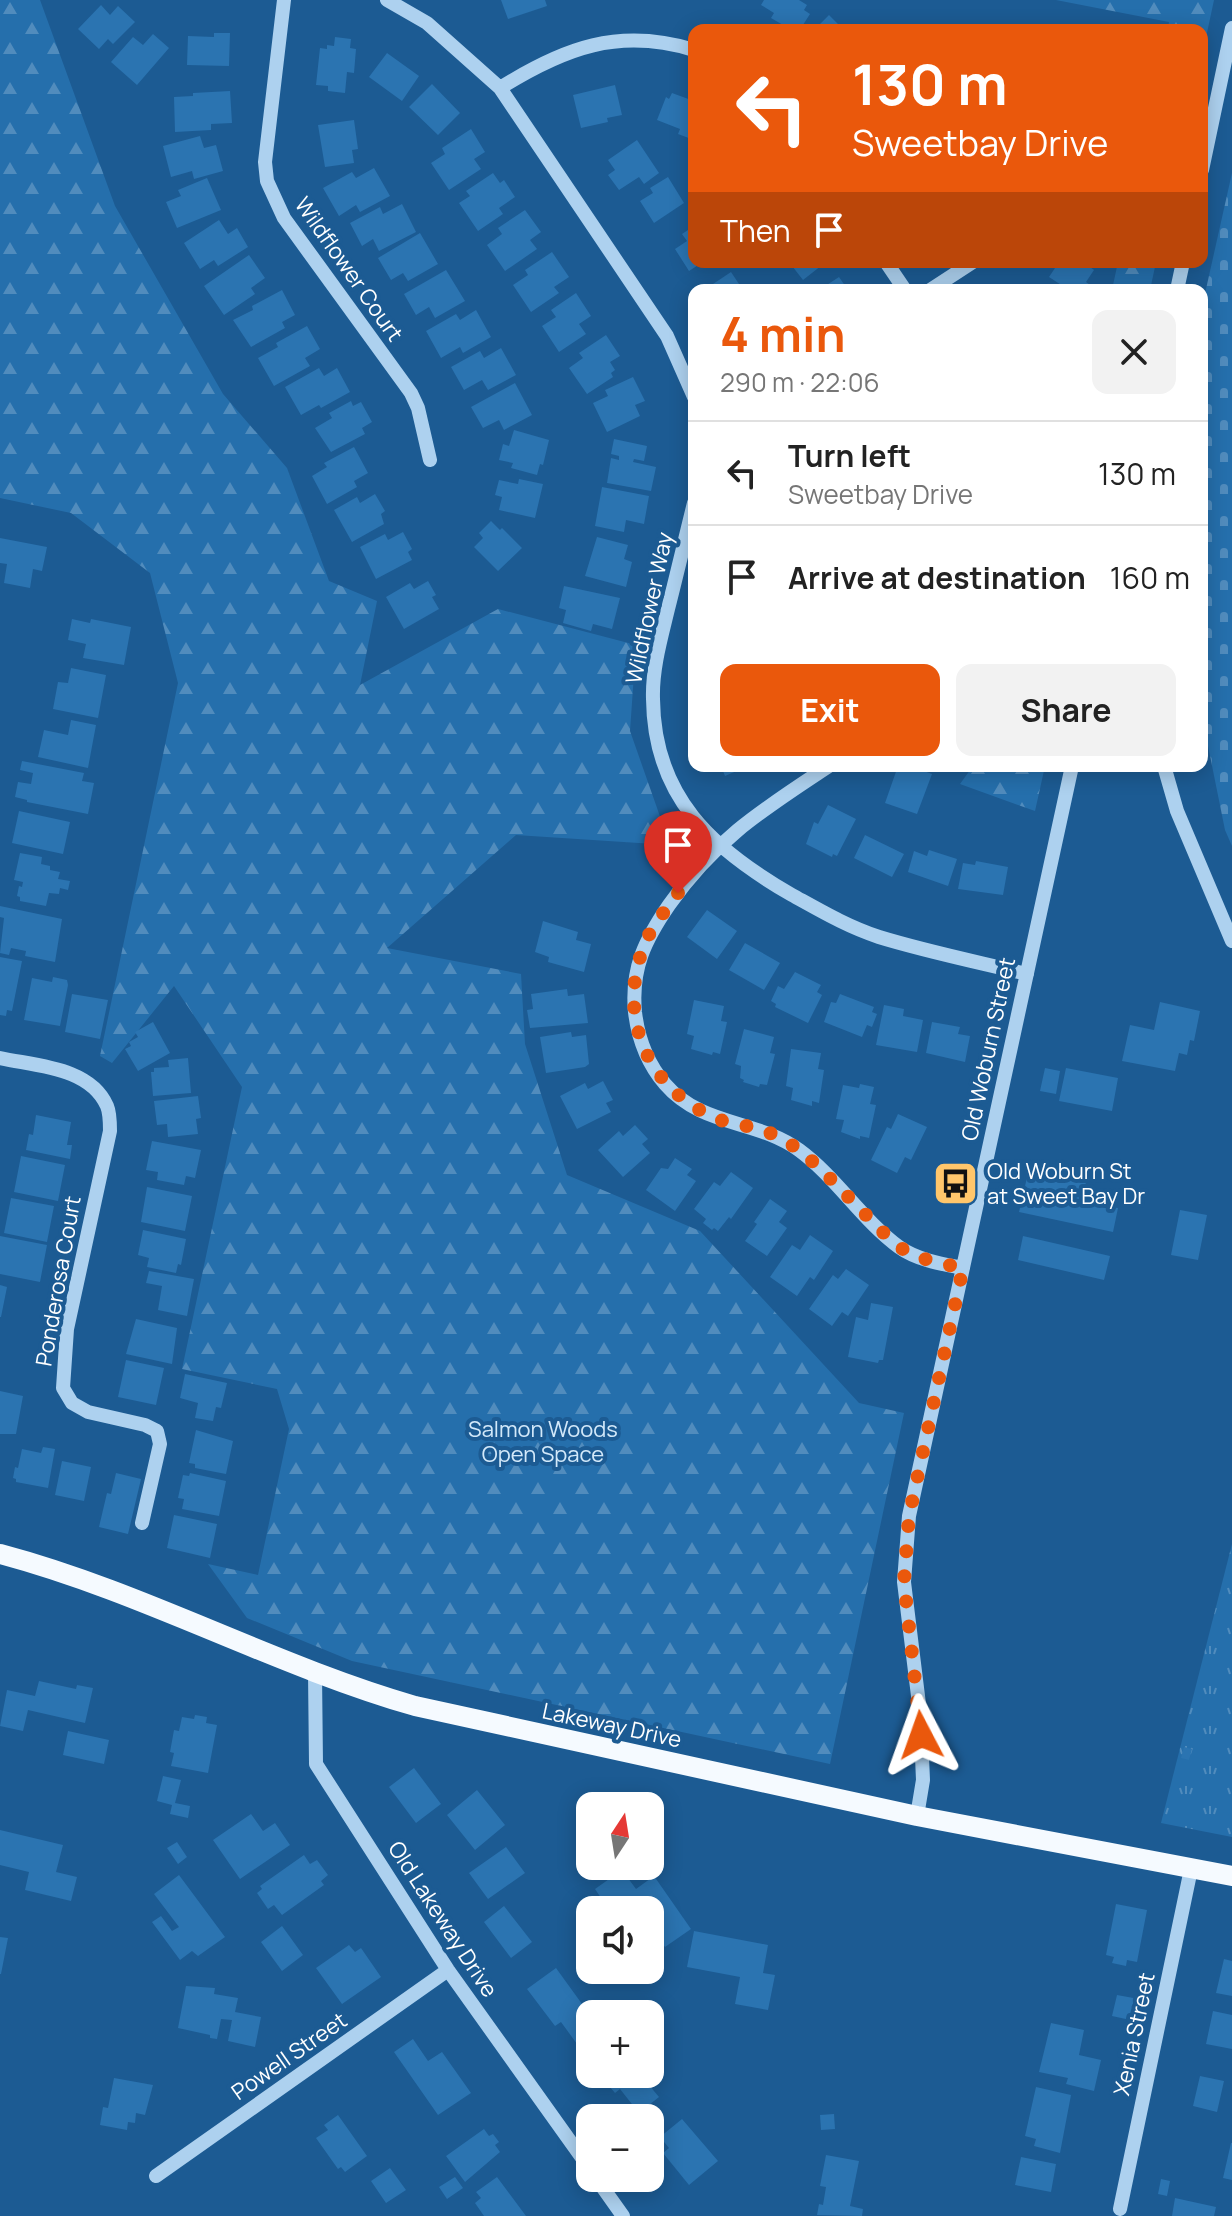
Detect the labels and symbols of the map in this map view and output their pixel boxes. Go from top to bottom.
street label: Wildflower Court [288,191,410,347]
street label: Wildflower Way [618,529,680,687]
pin [644,811,712,893]
street label: Old Woburn Street [954,954,1022,1144]
place label: Old Woburn St at Sweet Bay Dr [987,1156,1145,1211]
bus stop icon: Old Woburn St at Sweet Bay Dr [932,1160,980,1208]
street label: Ponderosa Court [28,1193,88,1369]
park label: Salmon Woods Open Space [468,1414,618,1469]
position arrow [879,1693,963,1777]
street label: Lakeway Drive [540,1696,685,1754]
north arrow [576,1792,664,1880]
street label: Old Lakeway Drive [381,1835,505,2003]
street label: Xenia Street [1106,1970,1162,2098]
street label: Powell Street [225,2005,353,2107]

